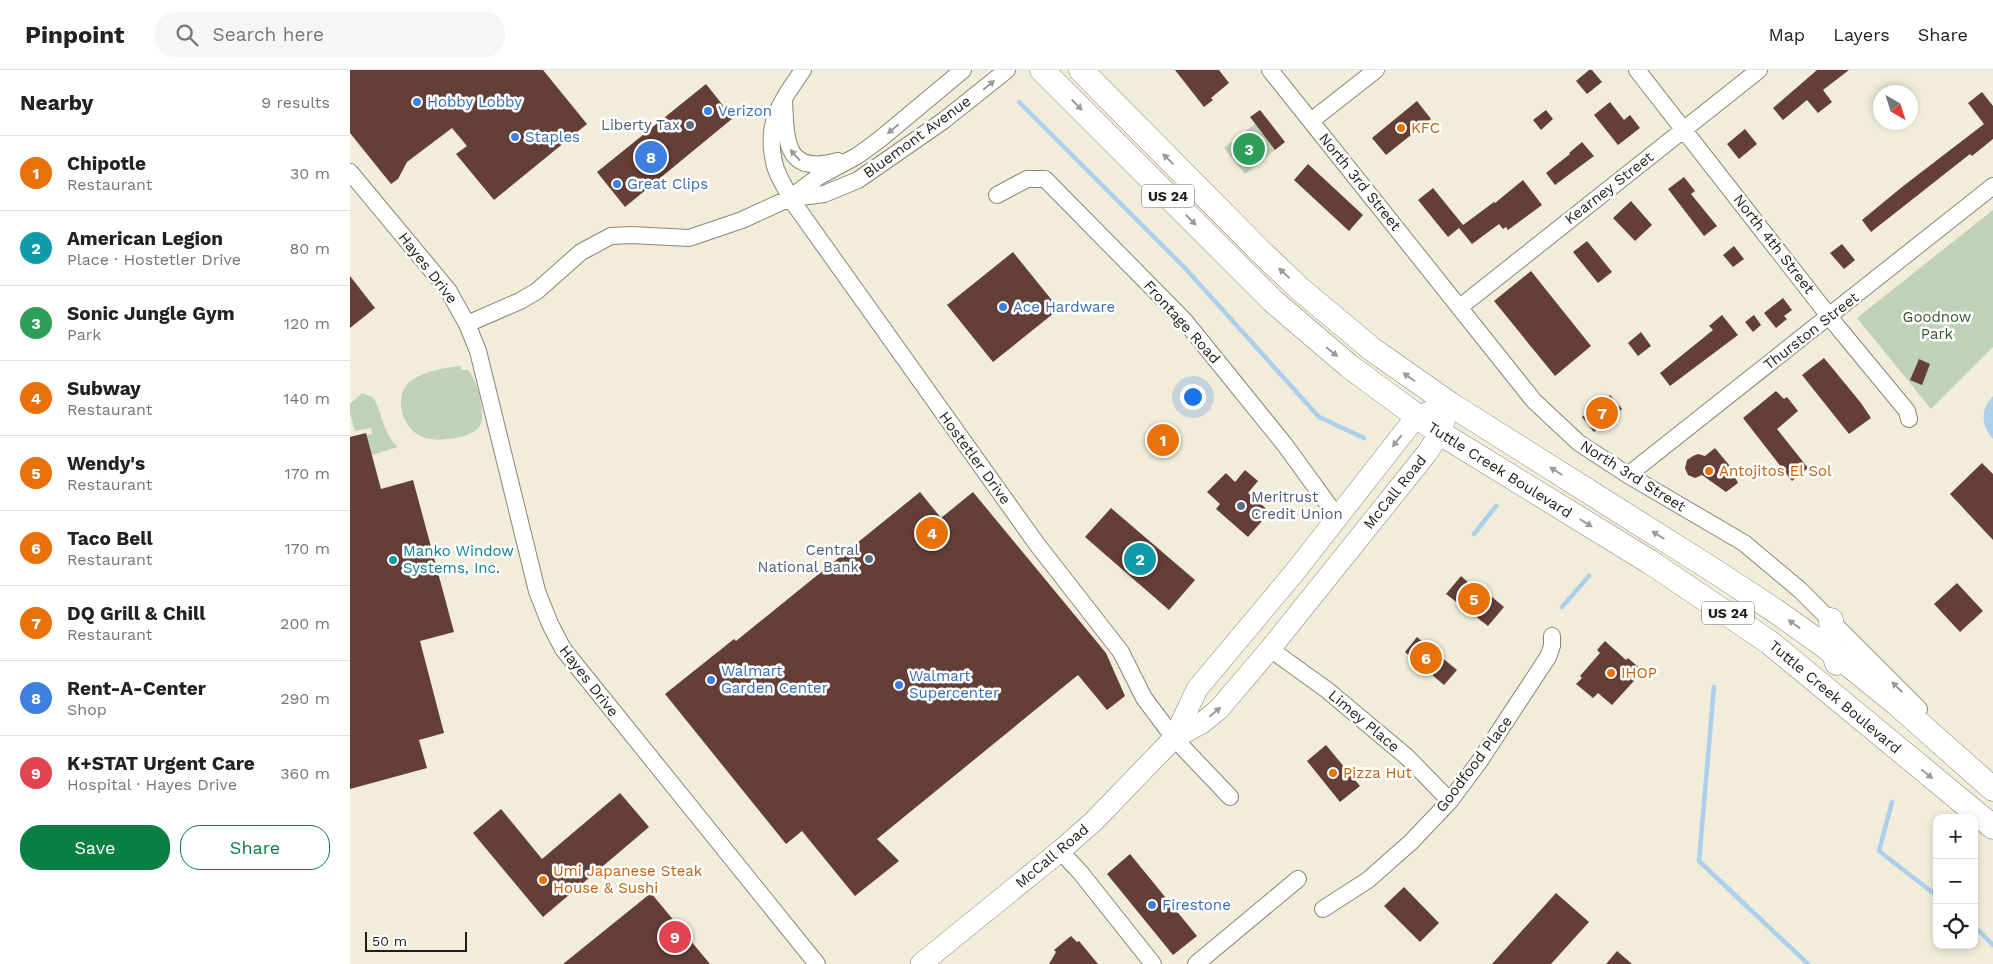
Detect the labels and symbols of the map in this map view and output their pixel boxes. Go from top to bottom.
one-way arrow [982,79,995,90]
north arrow [1873,85,1918,130]
street label: Bluemont Avenue [860,92,974,182]
place label: Hobby Lobby [427,93,522,111]
marker: Hobby Lobby [411,96,423,108]
one-way arrow [1071,98,1083,110]
place label: Verizon [718,102,772,120]
marker: Verizon [702,105,714,117]
place label: Liberty Tax [601,116,680,134]
marker: Liberty Tax [684,119,696,131]
place label: KFC [1411,119,1440,137]
marker: KFC [1395,122,1407,134]
one-way arrow [887,123,900,134]
place label: Staples [525,128,580,146]
street label: North 3rd Street [1315,129,1405,235]
pin: 3 [1233,130,1265,168]
marker: Staples [509,131,521,143]
pin: 8 [635,138,667,176]
street label: Kearney Street [1561,147,1658,228]
one-way arrow [790,148,801,161]
one-way arrow [1163,153,1175,165]
place label: Great Clips [627,175,708,193]
marker: Great Clips [611,178,623,190]
road number: US 24 [1142,184,1194,208]
street label: North 4th Street [1730,191,1819,298]
one-way arrow [1185,214,1197,226]
street label: Hayes Drive [395,229,461,307]
one-way arrow [1278,267,1290,279]
street label: Frontage Road [1140,277,1224,367]
street label: Thurston Street [1760,288,1863,374]
place label: Ace Hardware [1013,298,1115,316]
marker: Ace Hardware [997,301,1009,313]
park label: Goodnow Park [1903,308,1972,343]
one-way arrow [1325,347,1338,358]
one-way arrow [1402,372,1416,382]
your location [1180,384,1206,410]
pin: 7 [1586,394,1618,432]
street label: Hostetler Drive [935,408,1015,508]
street label: Tuttle Creek Boulevard [1425,418,1575,522]
pin: 1 [1147,421,1179,459]
one-way arrow [1392,434,1403,447]
street label: North 3rd Street [1577,436,1689,516]
street label: McCall Road [1360,451,1430,533]
place label: Antojitos El Sol [1719,462,1832,480]
marker: Antojitos El Sol [1703,465,1715,477]
one-way arrow [1549,466,1562,475]
place label: Meritrust Credit Union [1251,488,1343,523]
marker: Meritrust Credit Union [1235,500,1247,512]
pin: 4 [916,514,948,552]
one-way arrow [1579,518,1592,527]
one-way arrow [1651,530,1664,540]
pin: 2 [1124,540,1156,578]
place label: Central National Bank [758,541,859,576]
place label: Manko Window Systems, Inc. [403,542,514,577]
marker: Central National Bank [863,553,875,565]
marker: Manko Window Systems, Inc. [387,554,399,566]
pin: 5 [1458,580,1490,618]
road number: US 24 [1702,602,1754,624]
one-way arrow [1787,619,1800,629]
street label: Tuttle Creek Boulevard [1765,637,1905,757]
pin: 6 [1410,639,1442,677]
street label: Hayes Drive [556,642,622,720]
place label: Walmart Garden Center [721,662,828,697]
place label: IHOP [1621,664,1657,682]
place label: Walmart Supercenter [909,667,999,702]
marker: IHOP [1605,667,1617,679]
marker: Walmart Garden Center [705,674,717,686]
marker: Walmart Supercenter [893,679,905,691]
one-way arrow [1891,681,1903,693]
street label: Limey Place [1325,686,1403,756]
one-way arrow [1209,707,1221,718]
street label: Goodfood Place [1432,712,1516,816]
place label: Pizza Hut [1343,764,1413,782]
marker: Pizza Hut [1327,767,1339,779]
one-way arrow [1921,769,1934,780]
street label: McCall Road [1012,820,1092,892]
place label: Umi Japanese Steak House & Sushi [553,862,703,897]
marker: Umi Japanese Steak House & Sushi [537,874,549,886]
place label: Firestone [1162,896,1231,914]
marker: Firestone [1146,899,1158,911]
pin: 9 [659,918,691,956]
scale bar [365,929,468,952]

